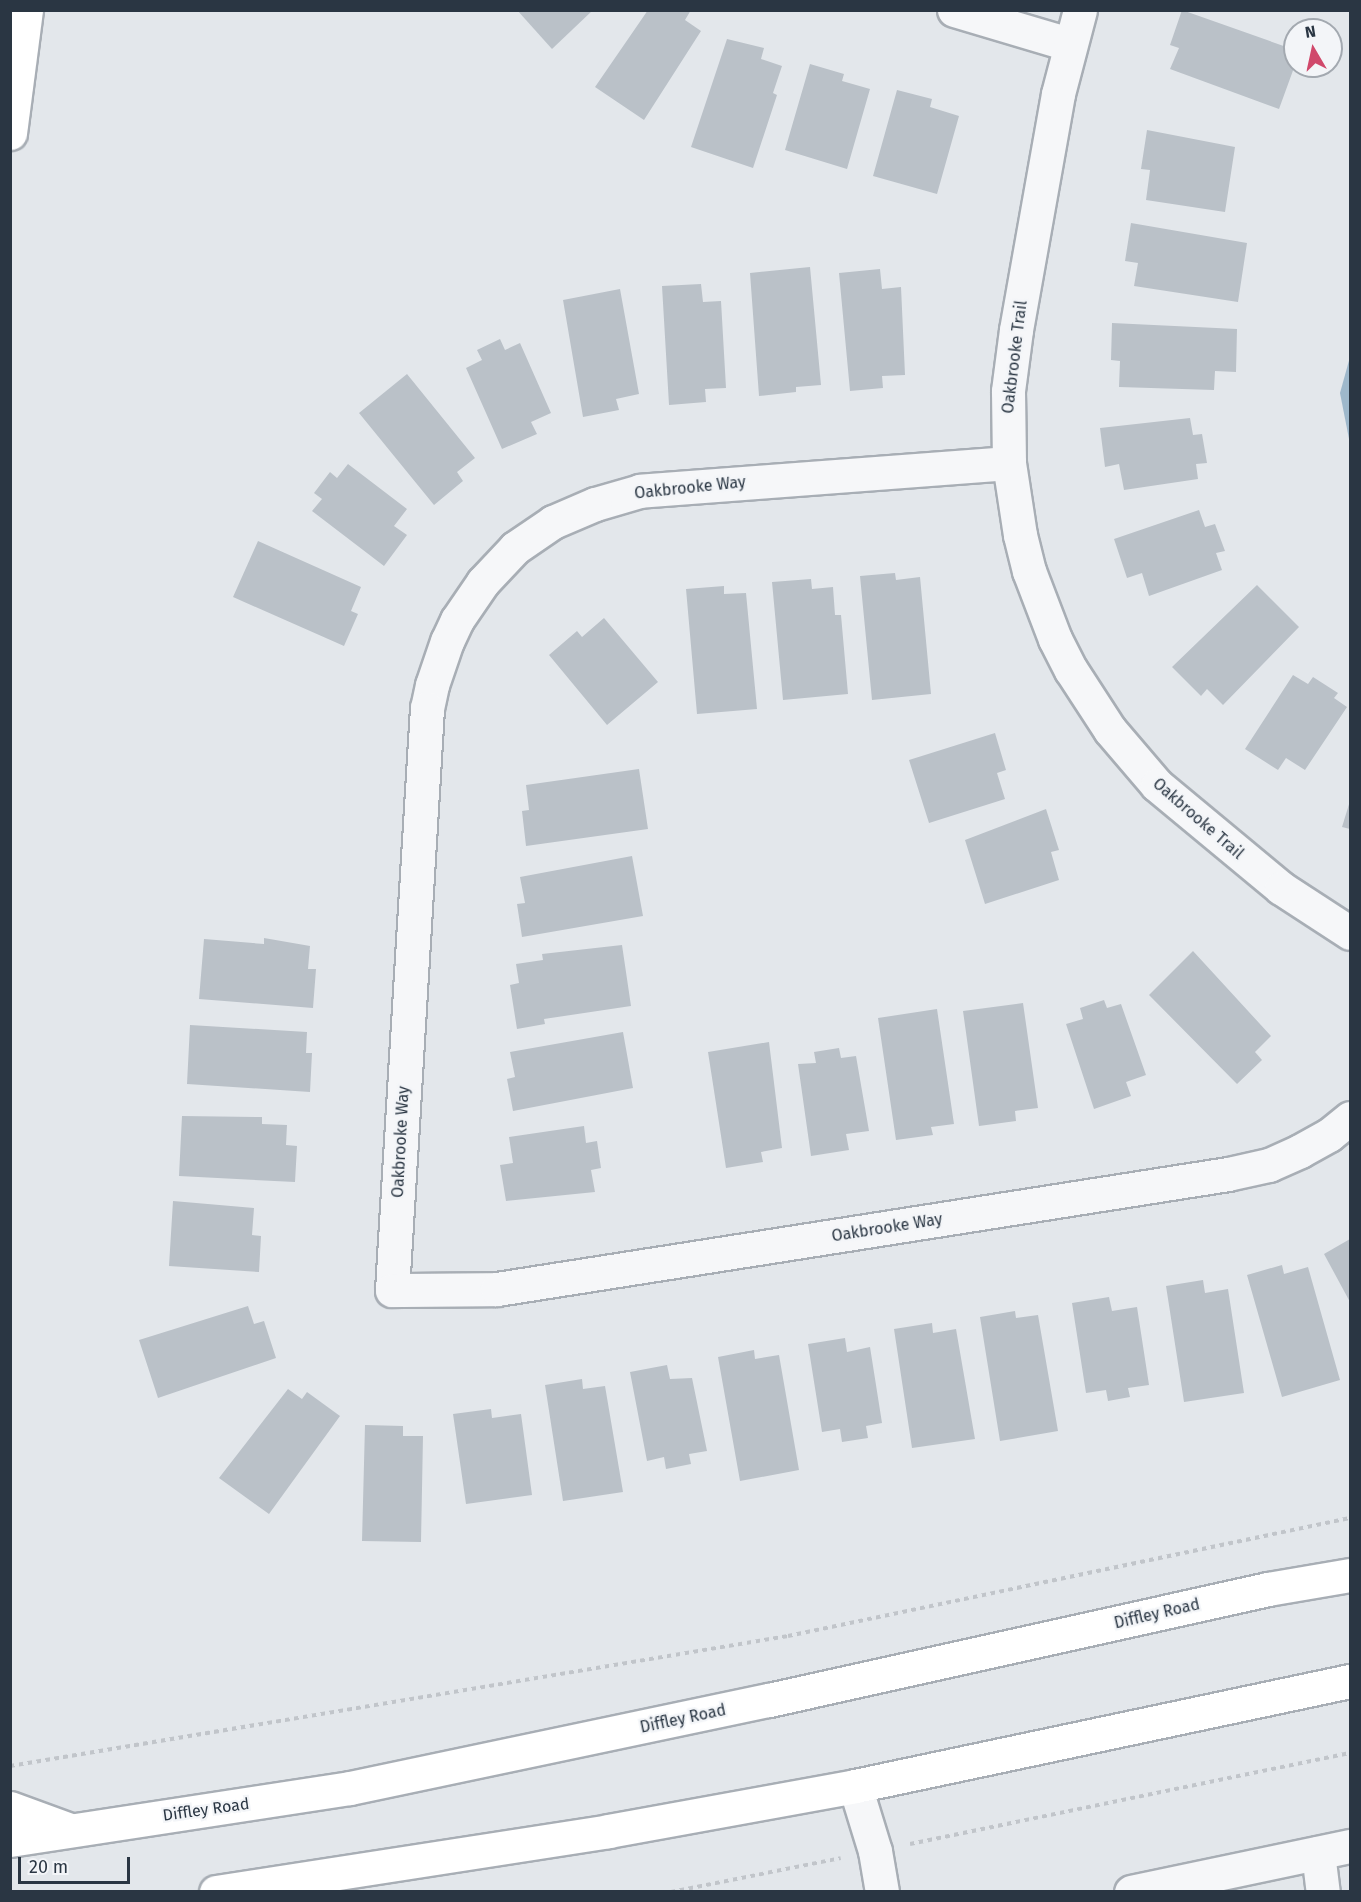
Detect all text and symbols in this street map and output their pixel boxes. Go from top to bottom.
north arrow [1283,18,1343,78]
text: N [1304,21,1317,42]
street label: Oakbrooke Trail [999,299,1031,415]
street label: Oakbrooke Way [633,473,747,503]
street label: Oakbrooke Trail [1149,774,1247,864]
street label: Oakbrooke Way [388,1086,414,1198]
street label: Oakbrooke Way [830,1210,944,1246]
street label: Diffley Road [1112,1595,1202,1633]
street label: Diffley Road [638,1701,728,1737]
street label: Diffley Road [161,1794,251,1826]
scale bar [21,1845,134,1883]
text: 20 m [29,1856,68,1878]

